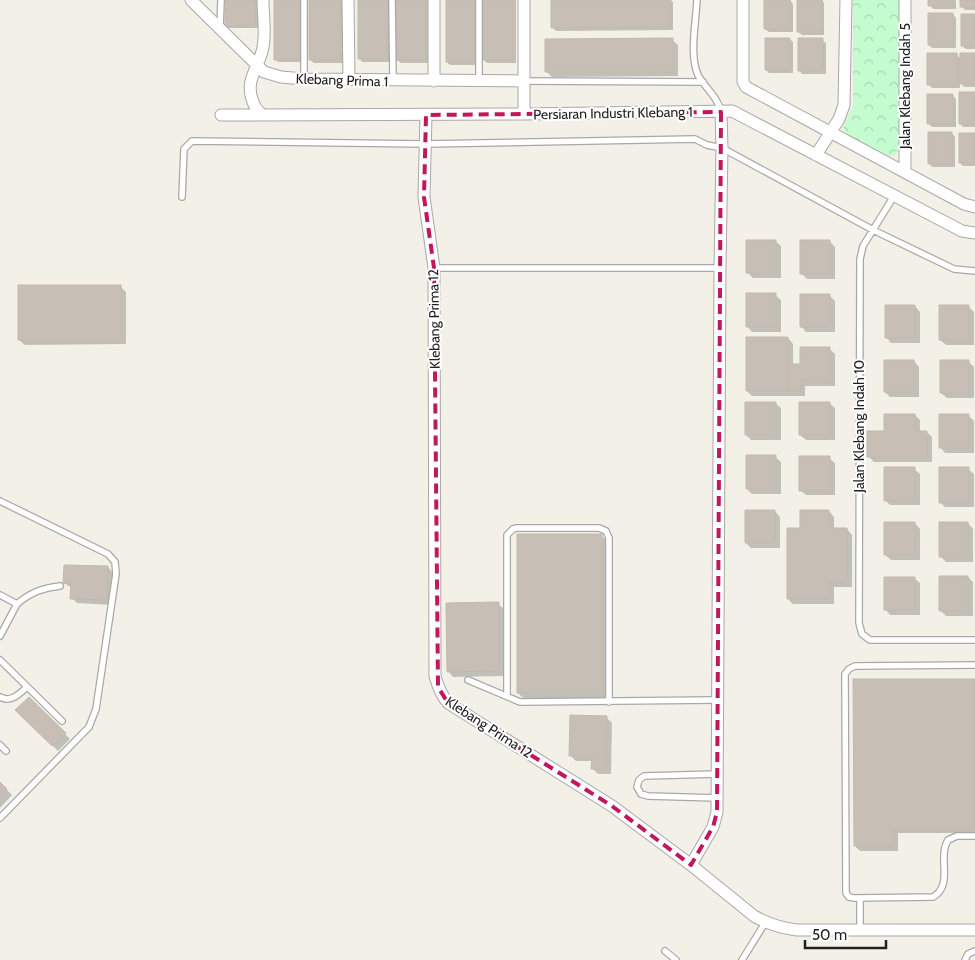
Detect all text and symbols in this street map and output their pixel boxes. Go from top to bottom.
street label: Jalan Klebang Indah 5 [896,23,914,150]
street label: Klebang Prima 1 [295,69,389,91]
street label: Persiaran Industri Klebang 1 [533,103,693,123]
street label: Klebang Prima 12 [424,269,444,369]
street label: Jalan Klebang Indah 10 [850,359,868,493]
street label: Klebang Prima 12 [442,692,536,762]
scale bar [805,918,886,950]
text: 50 m [812,926,847,944]

